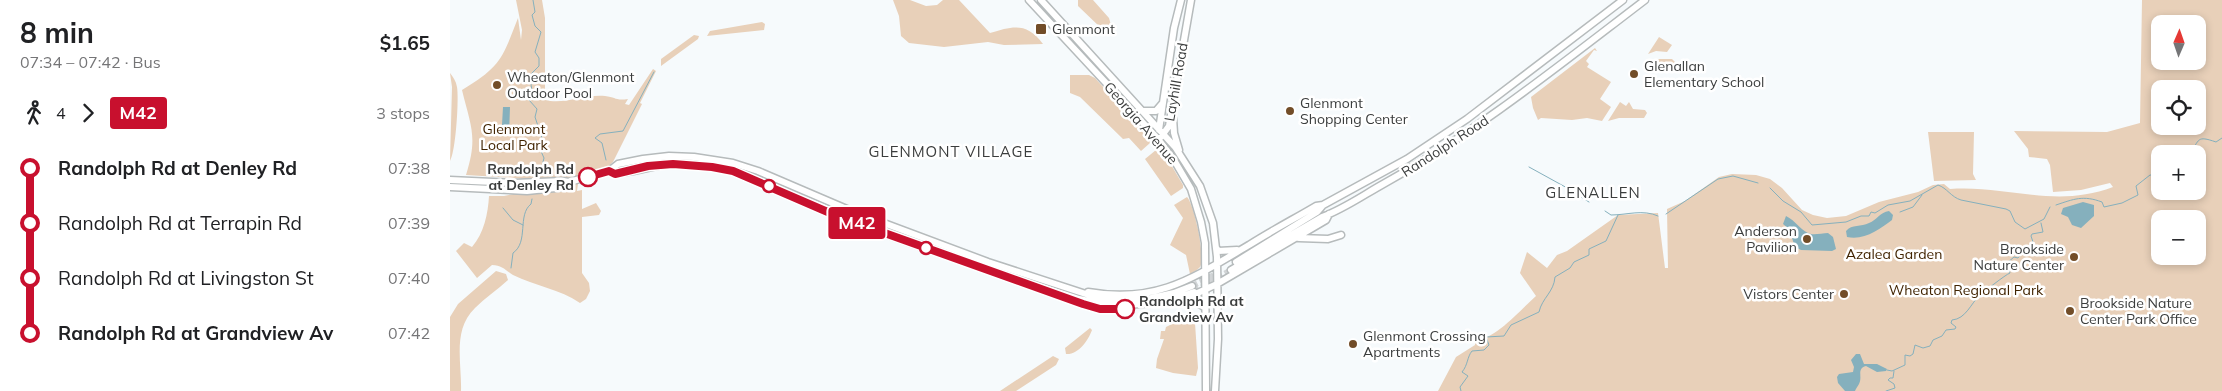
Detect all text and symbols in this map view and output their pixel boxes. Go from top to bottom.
text: 8 min [20,15,94,50]
north arrow [2151,15,2206,70]
map controls [2151,15,2206,265]
place label: Glenmont [1052,20,1115,38]
marker: Glenmont [1034,22,1048,36]
text: $1.65 [380,31,430,55]
street label: Layhill Road [1160,41,1192,123]
text: 07:34 – 07:42 · Bus [20,52,161,72]
place label: Glenallan Elementary School [1644,57,1764,91]
place label: Wheaton/Glenmont Outdoor Pool [507,68,635,102]
marker: Glenallan Elementary School [1628,68,1640,80]
street label: Georgia Avenue [1100,78,1182,168]
marker: Wheaton/Glenmont Outdoor Pool [491,79,503,91]
button: locate [2151,80,2206,135]
place label: Glenmont Shopping Center [1300,94,1409,128]
icon: walk [20,99,48,127]
icon: forward [74,99,102,127]
text: M42 [120,101,157,124]
text: 4 [56,103,66,123]
text: 3 stops [376,103,430,123]
marker: Glenmont Shopping Center [1284,105,1296,117]
street label: Randolph Road [1398,111,1492,181]
park label: Glenmont Local Park [480,120,548,154]
district label: GLENMONT VILLAGE [869,142,1033,161]
button: + [2151,145,2206,200]
text: Randolph Rd at Denley Rd [58,156,297,180]
text: 07:38 [388,158,430,178]
place label: Randolph Rd at Denley Rd [487,160,574,194]
marker: Randolph Rd at Denley Rd [578,167,598,187]
unlabelled marker [762,179,776,193]
district label: GLENALLEN [1545,183,1641,202]
line badge: M42 [828,207,886,239]
button: − [2151,210,2206,265]
text: Randolph Rd at Terrapin Rd [58,211,302,235]
text: M42 [838,211,876,234]
text: 07:39 [388,213,430,233]
place label: Anderson Pavilion [1734,222,1797,256]
marker: Anderson Pavilion [1801,233,1813,245]
place label: Brookside Nature Center [1973,240,2065,274]
unlabelled marker [919,241,933,255]
park label: Azalea Garden [1846,245,1942,263]
marker: Brookside Nature Center [2068,251,2080,263]
text: Randolph Rd at Livingston St [58,266,314,290]
text: 07:40 [388,268,430,288]
park label: Wheaton Regional Park [1889,281,2044,299]
place label: Vistors Center [1743,285,1835,303]
marker: Vistors Center [1838,288,1850,300]
place label: Randolph Rd at Grandview Av [1139,292,1244,326]
place label: Brookside Nature Center Park Office [2080,294,2197,328]
marker: Randolph Rd at Grandview Av [1115,299,1135,319]
marker: Brookside Nature Center Park Office [2064,305,2076,317]
text: Randolph Rd at Grandview Av [58,321,333,345]
text: 07:42 [388,323,430,343]
place label: Glenmont Crossing Apartments [1363,327,1486,361]
marker: Glenmont Crossing Apartments [1347,338,1359,350]

